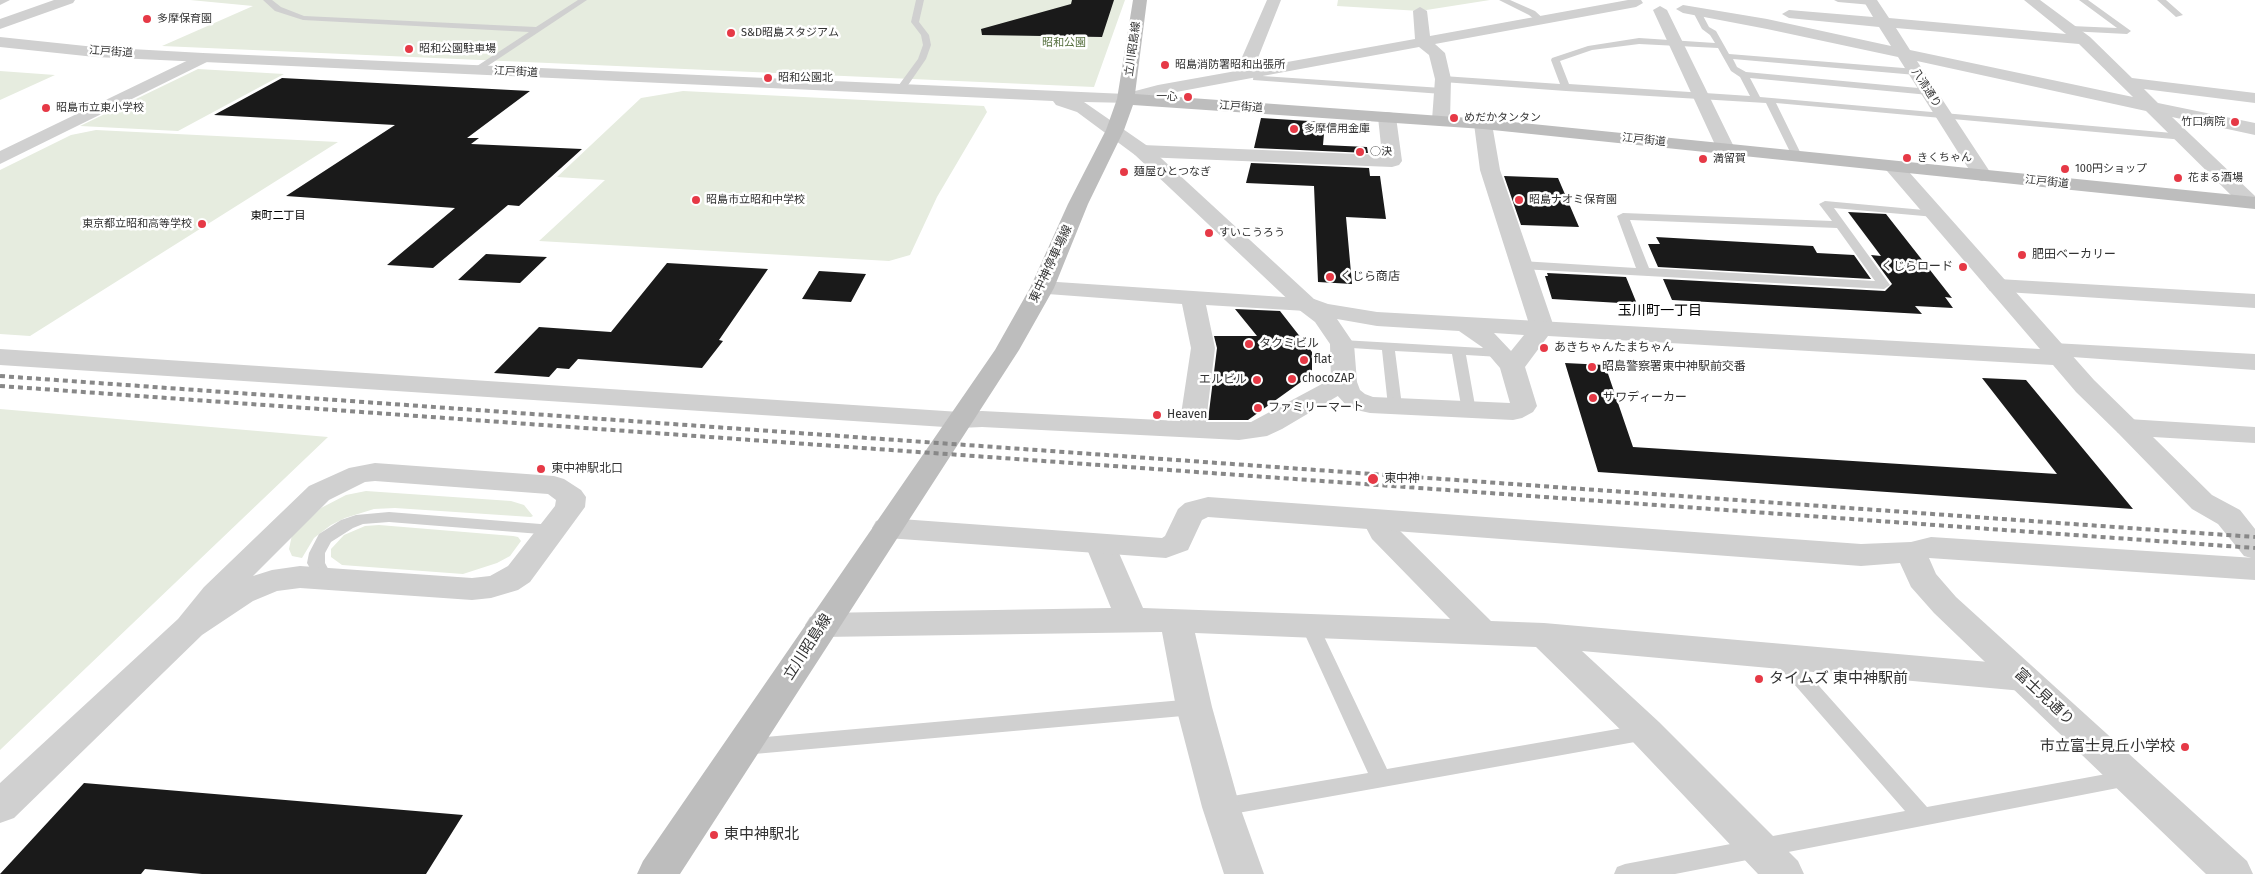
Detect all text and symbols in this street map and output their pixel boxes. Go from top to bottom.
place label: 多摩保育園 [157,12,212,26]
marker: 多摩保育園 [141,13,153,25]
street label: 立川昭島線 [1123,21,1143,77]
place label: S&D昭島スタジアム [741,26,839,40]
marker: S&D昭島スタジアム [725,27,737,39]
park label: 昭和公園 [1042,36,1086,50]
place label: 昭和公園駐車場 [419,42,496,56]
marker: 昭和公園駐車場 [403,43,415,55]
street label: 江戸街道 [89,44,133,60]
place label: 昭島消防署昭和出張所 [1175,58,1285,72]
marker: 昭島消防署昭和出張所 [1159,59,1171,71]
street label: 江戸街道 [494,64,538,80]
street label: 八清通り [1908,66,1944,110]
place label: 昭和公園北 [778,71,833,85]
marker: 昭和公園北 [762,72,774,84]
place label: 一心 [1156,90,1178,104]
marker: 一心 [1182,91,1194,103]
street label: 江戸街道 [1219,99,1263,115]
place label: 昭島市立東小学校 [56,101,144,115]
marker: 昭島市立東小学校 [40,102,52,114]
place label: めだかタンタン [1464,111,1541,125]
marker: めだかタンタン [1448,112,1460,124]
place label: 竹口病院 [2181,115,2225,129]
marker: 竹口病院 [2229,116,2241,128]
place label: 多摩信用金庫 [1304,122,1370,136]
marker: 多摩信用金庫 [1288,123,1300,135]
street label: 江戸街道 [1621,131,1667,149]
place label: ○決 [1370,145,1392,159]
marker: ○決 [1354,146,1366,158]
place label: きくちゃん [1917,151,1972,165]
place label: 満留賀 [1713,152,1746,166]
marker: きくちゃん [1901,152,1913,164]
marker: 満留賀 [1697,153,1709,165]
place label: 100円ショップ [2075,162,2147,176]
marker: 100円ショップ [2059,163,2071,175]
place label: 麺屋ひとつなぎ [1134,165,1211,179]
marker: 麺屋ひとつなぎ [1118,166,1130,178]
place label: 花まる酒場 [2188,171,2243,185]
marker: 花まる酒場 [2172,172,2184,184]
street label: 江戸街道 [2024,173,2070,191]
place label: 昭島市立昭和中学校 [706,193,805,207]
place label: 昭島ナオミ保育園 [1529,193,1617,207]
marker: 昭島市立昭和中学校 [690,194,702,206]
marker: 昭島ナオミ保育園 [1513,194,1525,206]
district label: 東町二丁目 [251,209,305,223]
place label: 東京都立昭和高等学校 [82,217,192,231]
marker: 東京都立昭和高等学校 [196,218,208,230]
street label: 東中神停車場線 [1027,223,1075,305]
place label: すいこうろう [1219,226,1285,240]
marker: すいこうろう [1203,227,1215,239]
place label: 肥田ベーカリー [2032,248,2116,262]
marker: 肥田ベーカリー [2016,249,2028,261]
place label: くじらロード [1881,260,1953,274]
marker: くじらロード [1957,261,1969,273]
place label: くじら商店 [1340,270,1400,284]
marker: くじら商店 [1324,271,1336,283]
district label: 玉川町一丁目 [1618,303,1702,319]
place label: タクミビル [1259,337,1319,351]
marker: タクミビル [1243,338,1255,350]
place label: あきちゃんたまちゃん [1554,341,1674,355]
marker: あきちゃんたまちゃん [1538,342,1550,354]
place label: flat [1314,353,1332,367]
marker: flat [1298,354,1310,366]
place label: 昭島警察署東中神駅前交番 [1602,360,1746,374]
marker: 昭島警察署東中神駅前交番 [1586,361,1598,373]
place label: chocoZAP [1302,372,1354,386]
place label: エルビル [1199,373,1247,387]
marker: chocoZAP [1286,373,1298,385]
marker: エルビル [1251,374,1263,386]
place label: サワディーカー [1603,391,1687,405]
marker: サワディーカー [1587,392,1599,404]
place label: ファミリーマート [1268,401,1364,415]
marker: ファミリーマート [1252,402,1264,414]
place label: Heaven [1167,408,1207,422]
marker: Heaven [1151,409,1163,421]
place label: 東中神駅北口 [551,462,623,476]
marker: 東中神駅北口 [535,463,547,475]
marker: 東中神 [1366,472,1380,486]
place label: 東中神 [1384,472,1420,486]
street label: 立川昭島線 [780,611,836,683]
street label: 富士見通り [2010,665,2078,729]
place label: タイムズ 東中神駅前 [1769,670,1908,688]
marker: タイムズ 東中神駅前 [1753,673,1765,685]
place label: 市立富士見丘小学校 [2040,738,2175,756]
marker: 市立富士見丘小学校 [2179,741,2191,753]
place label: 東中神駅北 [724,826,799,844]
marker: 東中神駅北 [708,829,720,841]

